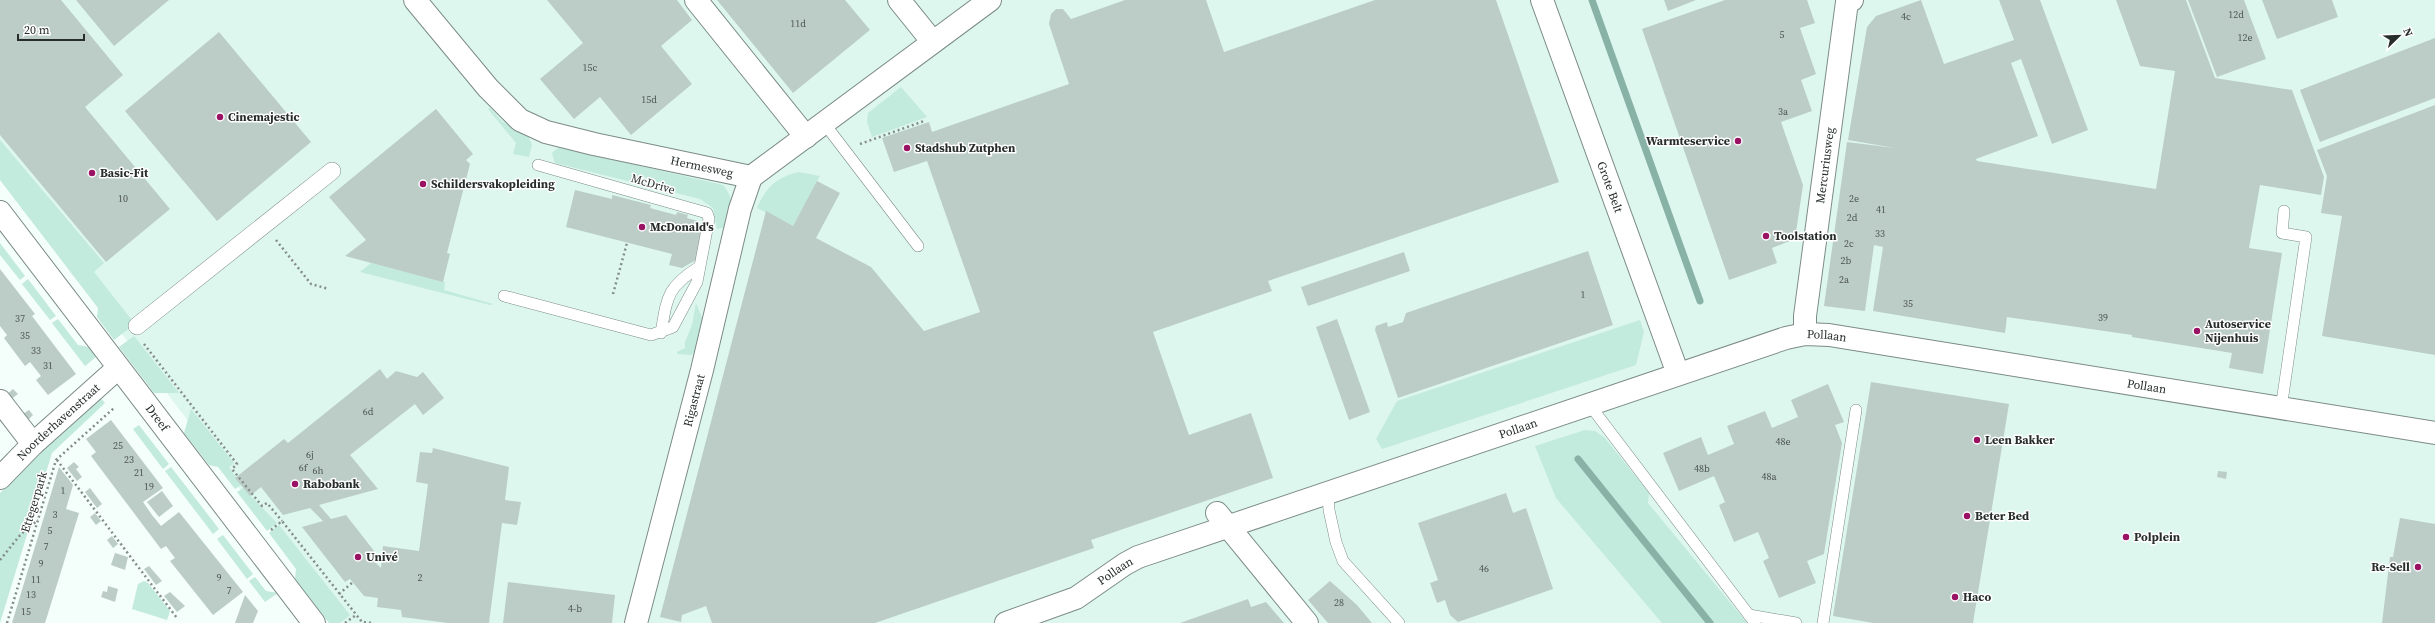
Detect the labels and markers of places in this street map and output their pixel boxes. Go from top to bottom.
place label: Cinemajestic [228,109,300,125]
marker: Cinemajestic [215,112,225,122]
place label: Warmteservice [1646,133,1730,149]
marker: Warmteservice [1733,136,1743,146]
place label: Stadshub Zutphen [915,140,1016,156]
marker: Stadshub Zutphen [902,143,912,153]
place label: Basic-Fit [100,165,149,181]
marker: Basic-Fit [87,168,97,178]
place label: Schildersvakopleiding [431,176,555,192]
marker: Schildersvakopleiding [418,179,428,189]
place label: McDonald's [650,219,714,235]
marker: McDonald's [637,222,647,232]
place label: Toolstation [1774,228,1837,244]
marker: Toolstation [1761,231,1771,241]
place label: Autoservice Nijenhuis [2205,316,2271,346]
marker: Autoservice Nijenhuis [2192,326,2202,336]
place label: Leen Bakker [1985,432,2055,448]
marker: Leen Bakker [1972,435,1982,445]
place label: Rabobank [303,476,361,492]
marker: Rabobank [290,479,300,489]
place label: Beter Bed [1975,508,2029,524]
marker: Beter Bed [1962,511,1972,521]
place label: Polplein [2134,529,2181,545]
marker: Polplein [2121,532,2131,542]
place label: Univé [366,549,398,565]
marker: Univé [353,552,363,562]
place label: Re-Sell [2371,559,2410,575]
marker: Re-Sell [2413,562,2423,572]
place label: Haco [1963,589,1991,605]
marker: Haco [1950,592,1960,602]

